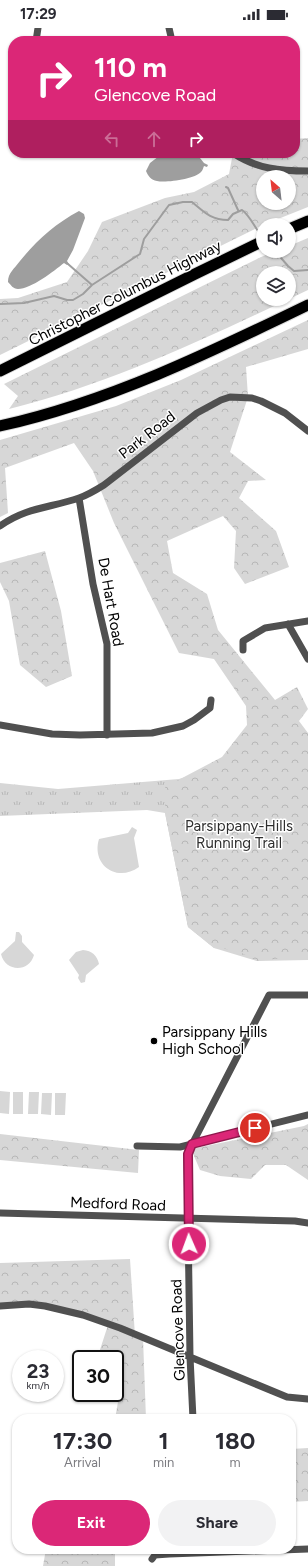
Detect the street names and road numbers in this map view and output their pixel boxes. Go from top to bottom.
street label: Christopher Columbus Highway [26,236,224,350]
street label: Park Road [115,407,179,463]
street label: De Hart Road [94,556,128,648]
street label: Medford Road [70,1193,166,1215]
street label: Glencove Road [167,1279,189,1381]

